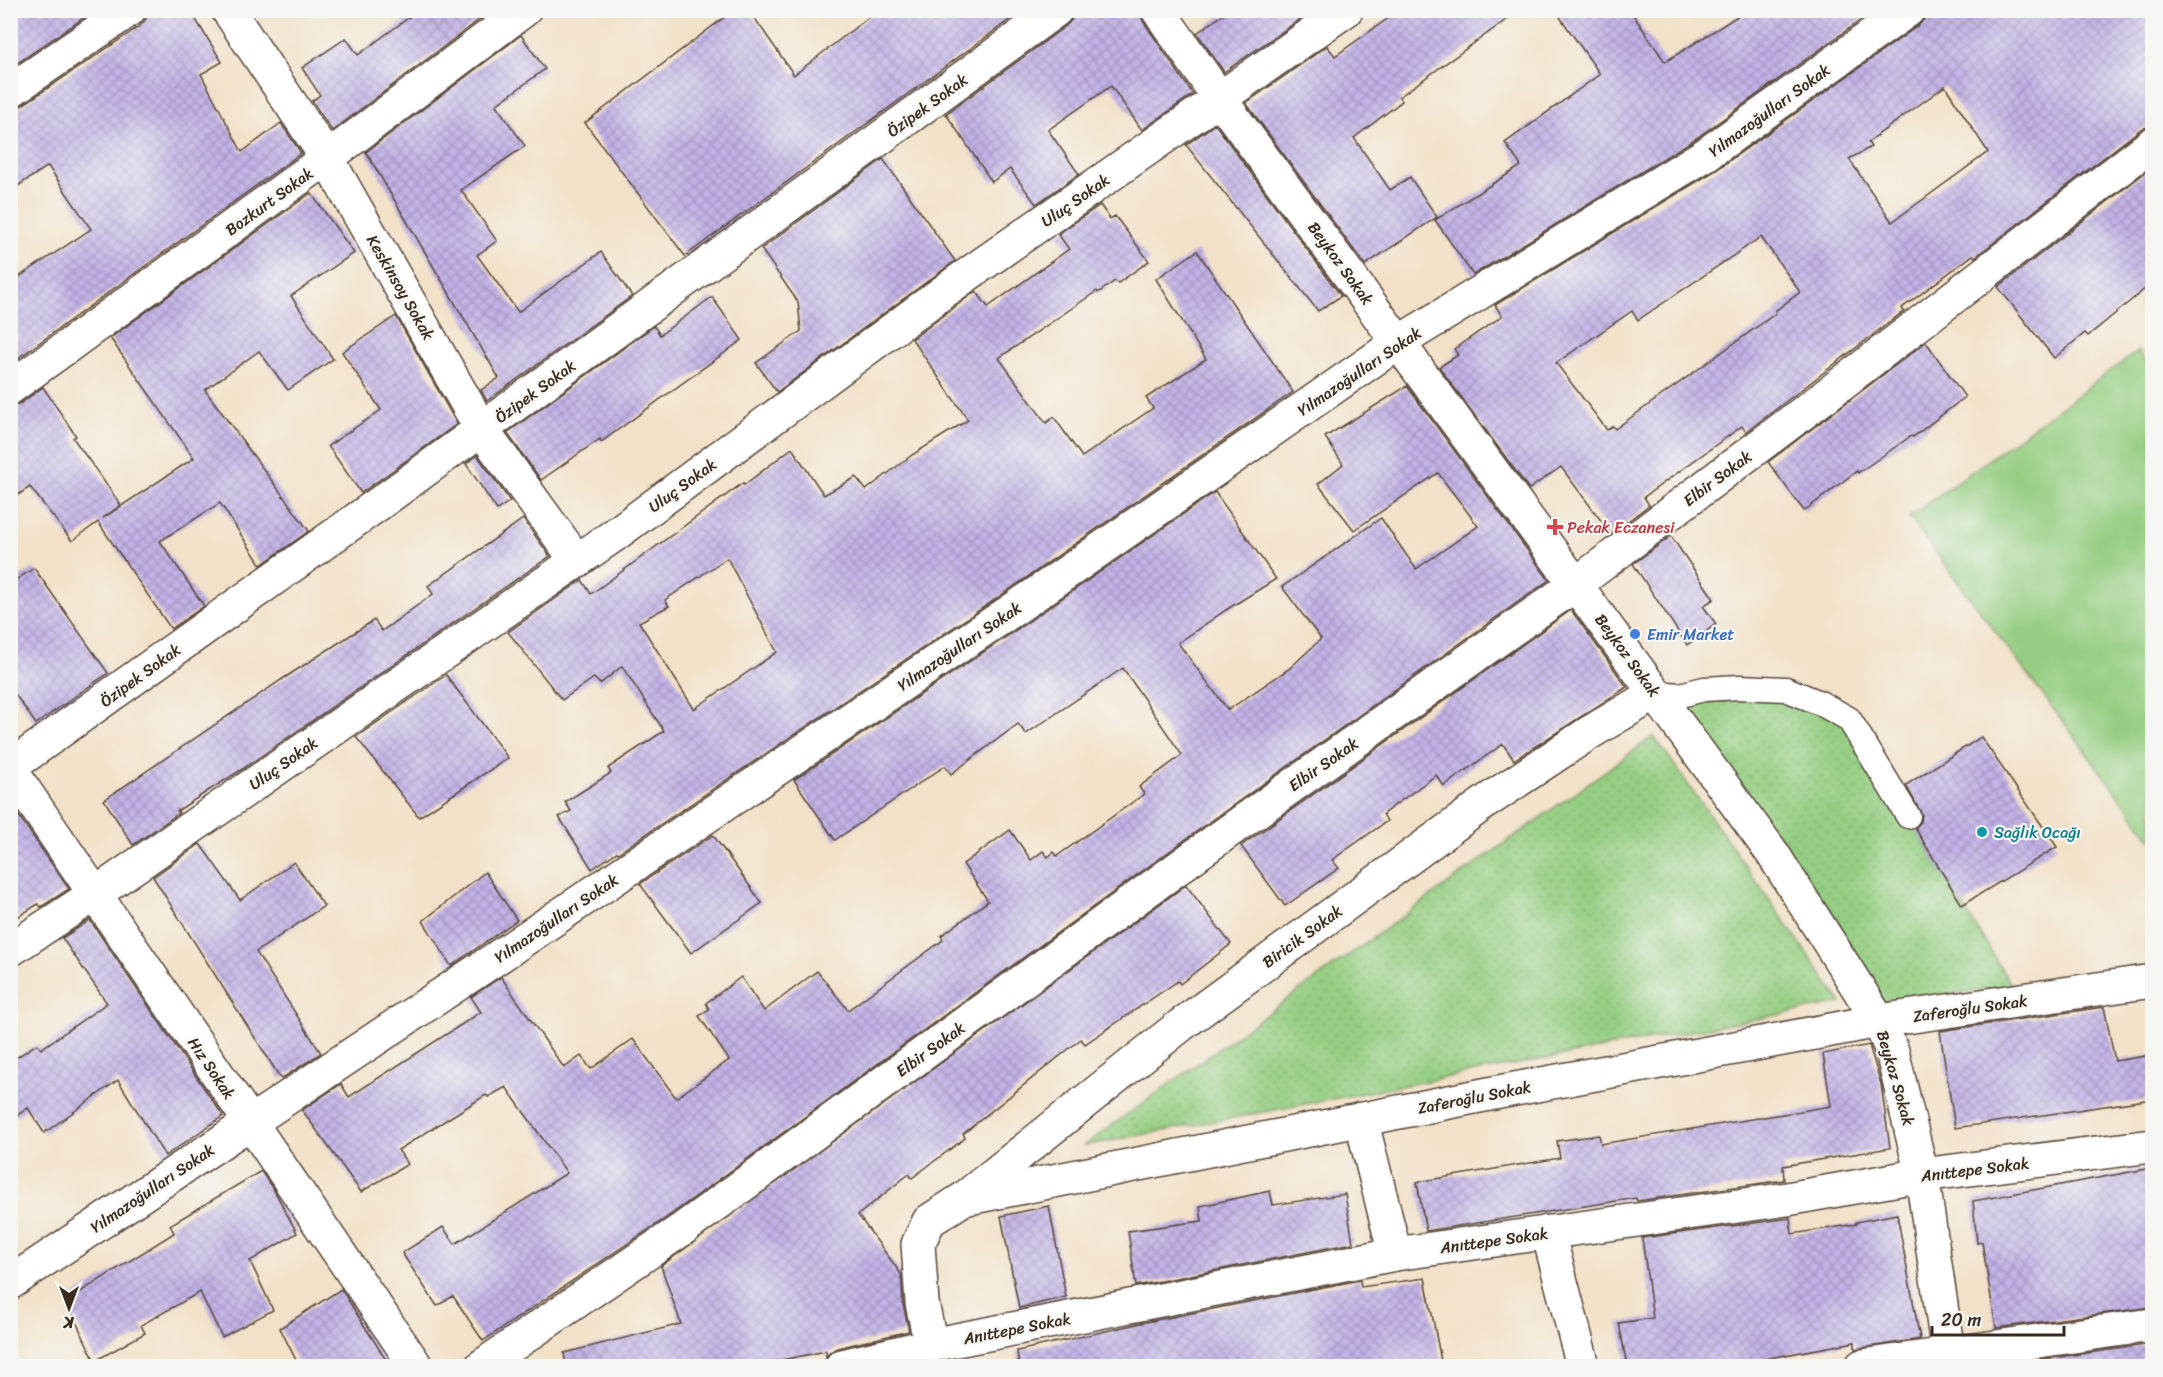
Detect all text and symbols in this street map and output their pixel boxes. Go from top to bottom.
street label: Yılmazoğulları Sokak [1702,56,1837,165]
street label: Özipek Sokak [880,66,975,145]
street label: Bozkurt Sokak [219,159,320,244]
street label: Uluç Sokak [1035,166,1116,235]
street label: Beykoz Sokak [1300,215,1381,312]
street label: Keskinsoy Sokak [359,229,443,346]
street label: Yılmazoğulları Sokak [1291,319,1428,424]
street label: Özipek Sokak [488,352,583,431]
street label: Elbir Sokak [1676,442,1758,514]
street label: Uluç Sokak [642,450,723,520]
place label: Pekak Eczanesi [1567,513,1675,542]
marker: Pekak Eczanesi [1548,520,1562,534]
street label: Yılmazoğulları Sokak [891,594,1028,699]
street label: Beykoz Sokak [1587,607,1668,704]
place label: Emir Market [1647,620,1734,649]
marker: Emir Market [1628,627,1642,641]
street label: Özipek Sokak [93,636,188,715]
street label: Uluç Sokak [243,729,324,798]
street label: Elbir Sokak [1282,729,1365,799]
place label: Sağlık Ocağı [1994,818,2081,847]
marker: Sağlık Ocağı [1975,825,1989,839]
street label: Yılmazoğulları Sokak [488,866,625,971]
street label: Biricik Sokak [1256,897,1349,976]
street label: Zaferoğlu Sokak [1911,986,2030,1031]
street label: Elbir Sokak [889,1014,972,1085]
street label: Beykoz Sokak [1868,1027,1923,1130]
street label: Hız Sokak [180,1031,243,1106]
street label: Zaferoğlu Sokak [1415,1072,1534,1123]
street label: Yılmazoğulları Sokak [84,1136,221,1241]
street label: Anıttepe Sokak [1918,1148,2031,1191]
street label: Anıttepe Sokak [1437,1219,1550,1263]
north arrow [39,1278,99,1338]
scale bar [1932,1299,2064,1337]
street label: Anıttepe Sokak [960,1304,1073,1353]
text: 20 m [1941,1304,1981,1336]
text: K [63,1308,75,1337]

